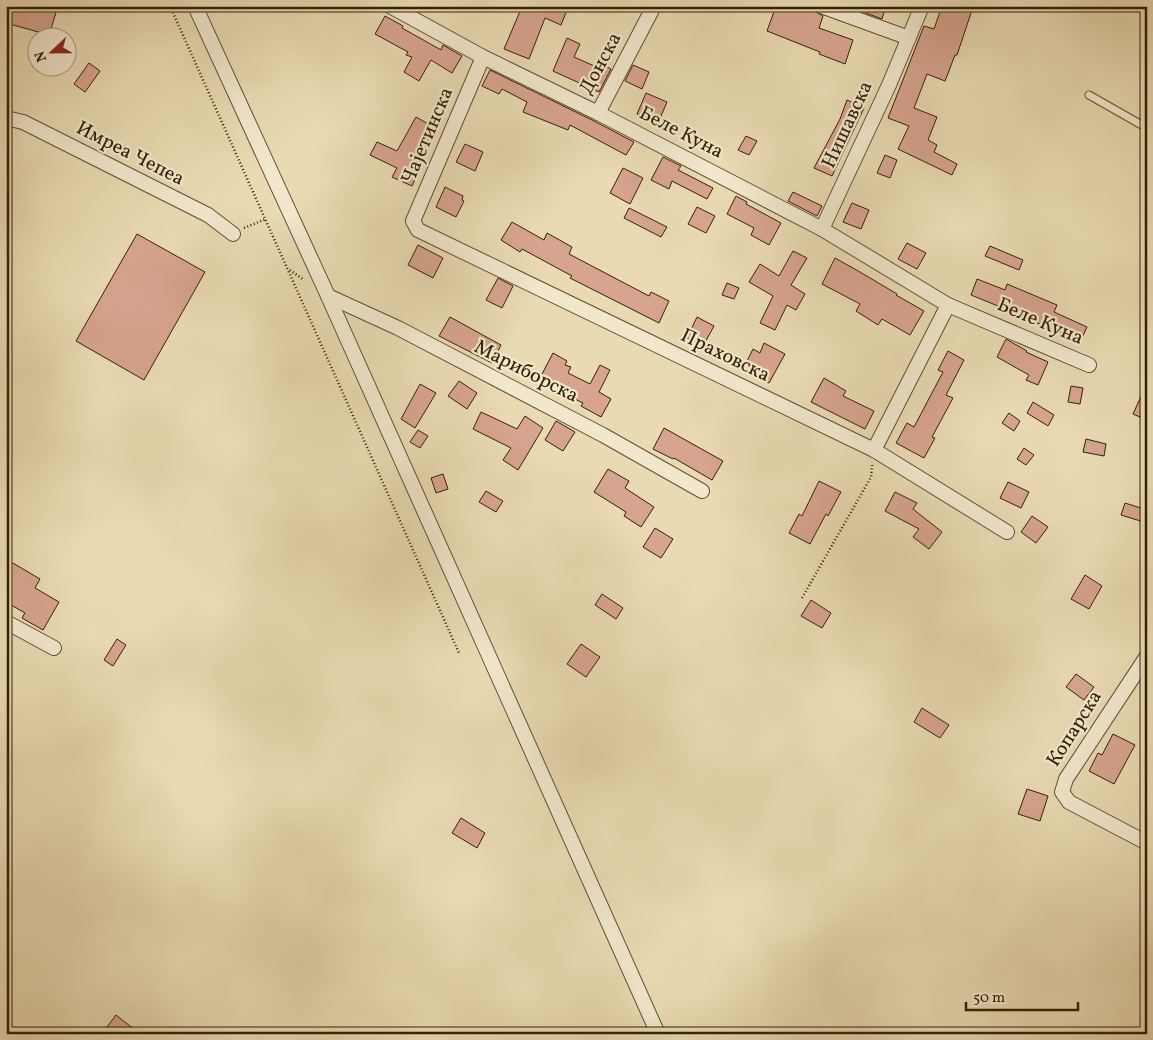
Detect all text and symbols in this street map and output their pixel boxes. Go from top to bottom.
north arrow [28,28,78,78]
street label: Донска [573,28,629,100]
text: N [31,48,52,65]
street label: Нишавска [816,77,880,173]
street label: Чајетинска [395,83,461,189]
street label: Беле Куна [634,100,728,166]
street label: Имреа Чепеа [71,115,189,193]
street label: Беле Куна [992,291,1088,353]
street label: Праховска [676,322,775,390]
street label: Мариборска [469,334,583,410]
street label: Копарска [1040,685,1110,773]
scale bar [966,980,1078,1012]
text: 50 m [973,988,1005,1009]

